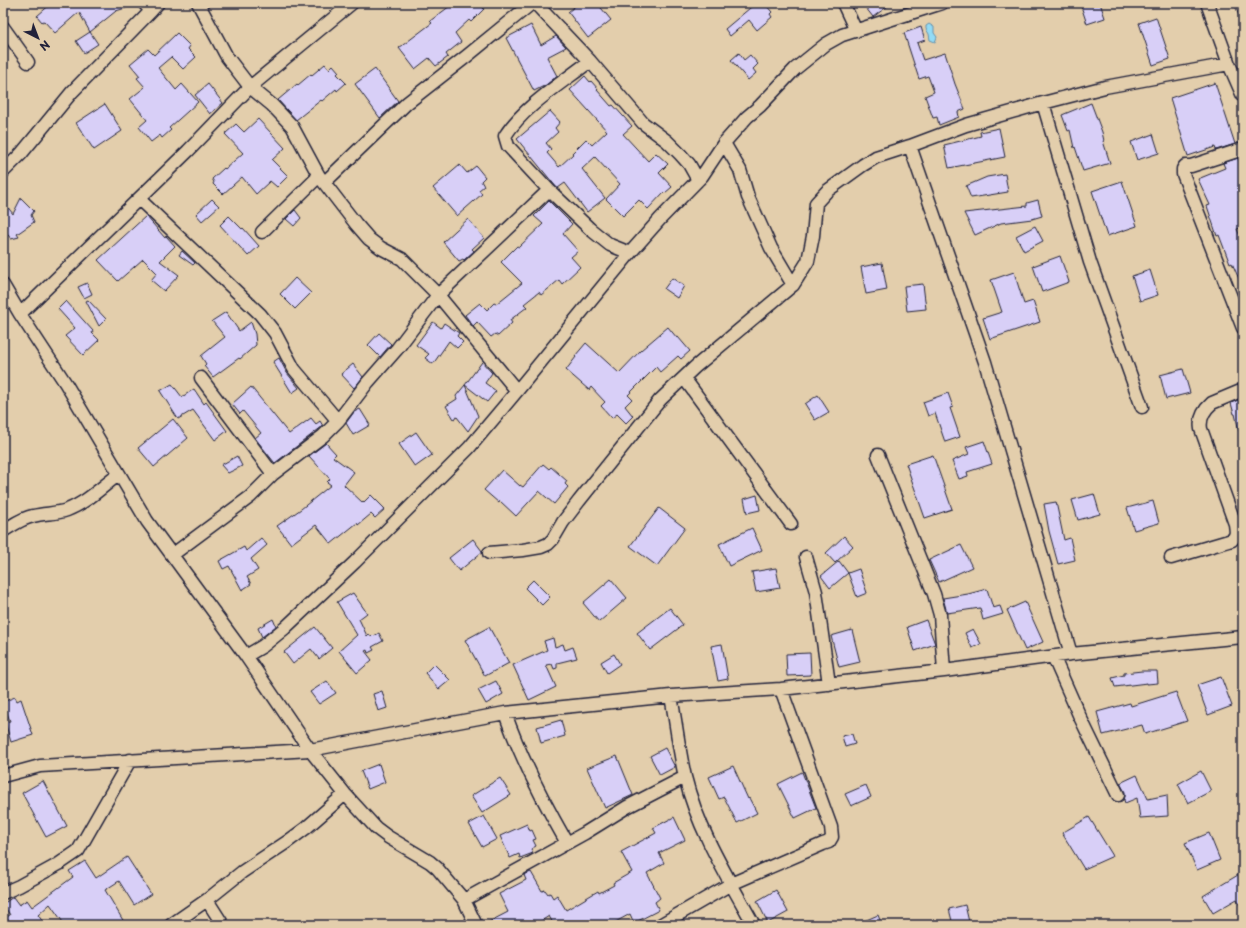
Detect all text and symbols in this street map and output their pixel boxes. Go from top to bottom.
north arrow [18,18,58,58]
text: N [36,37,54,55]

